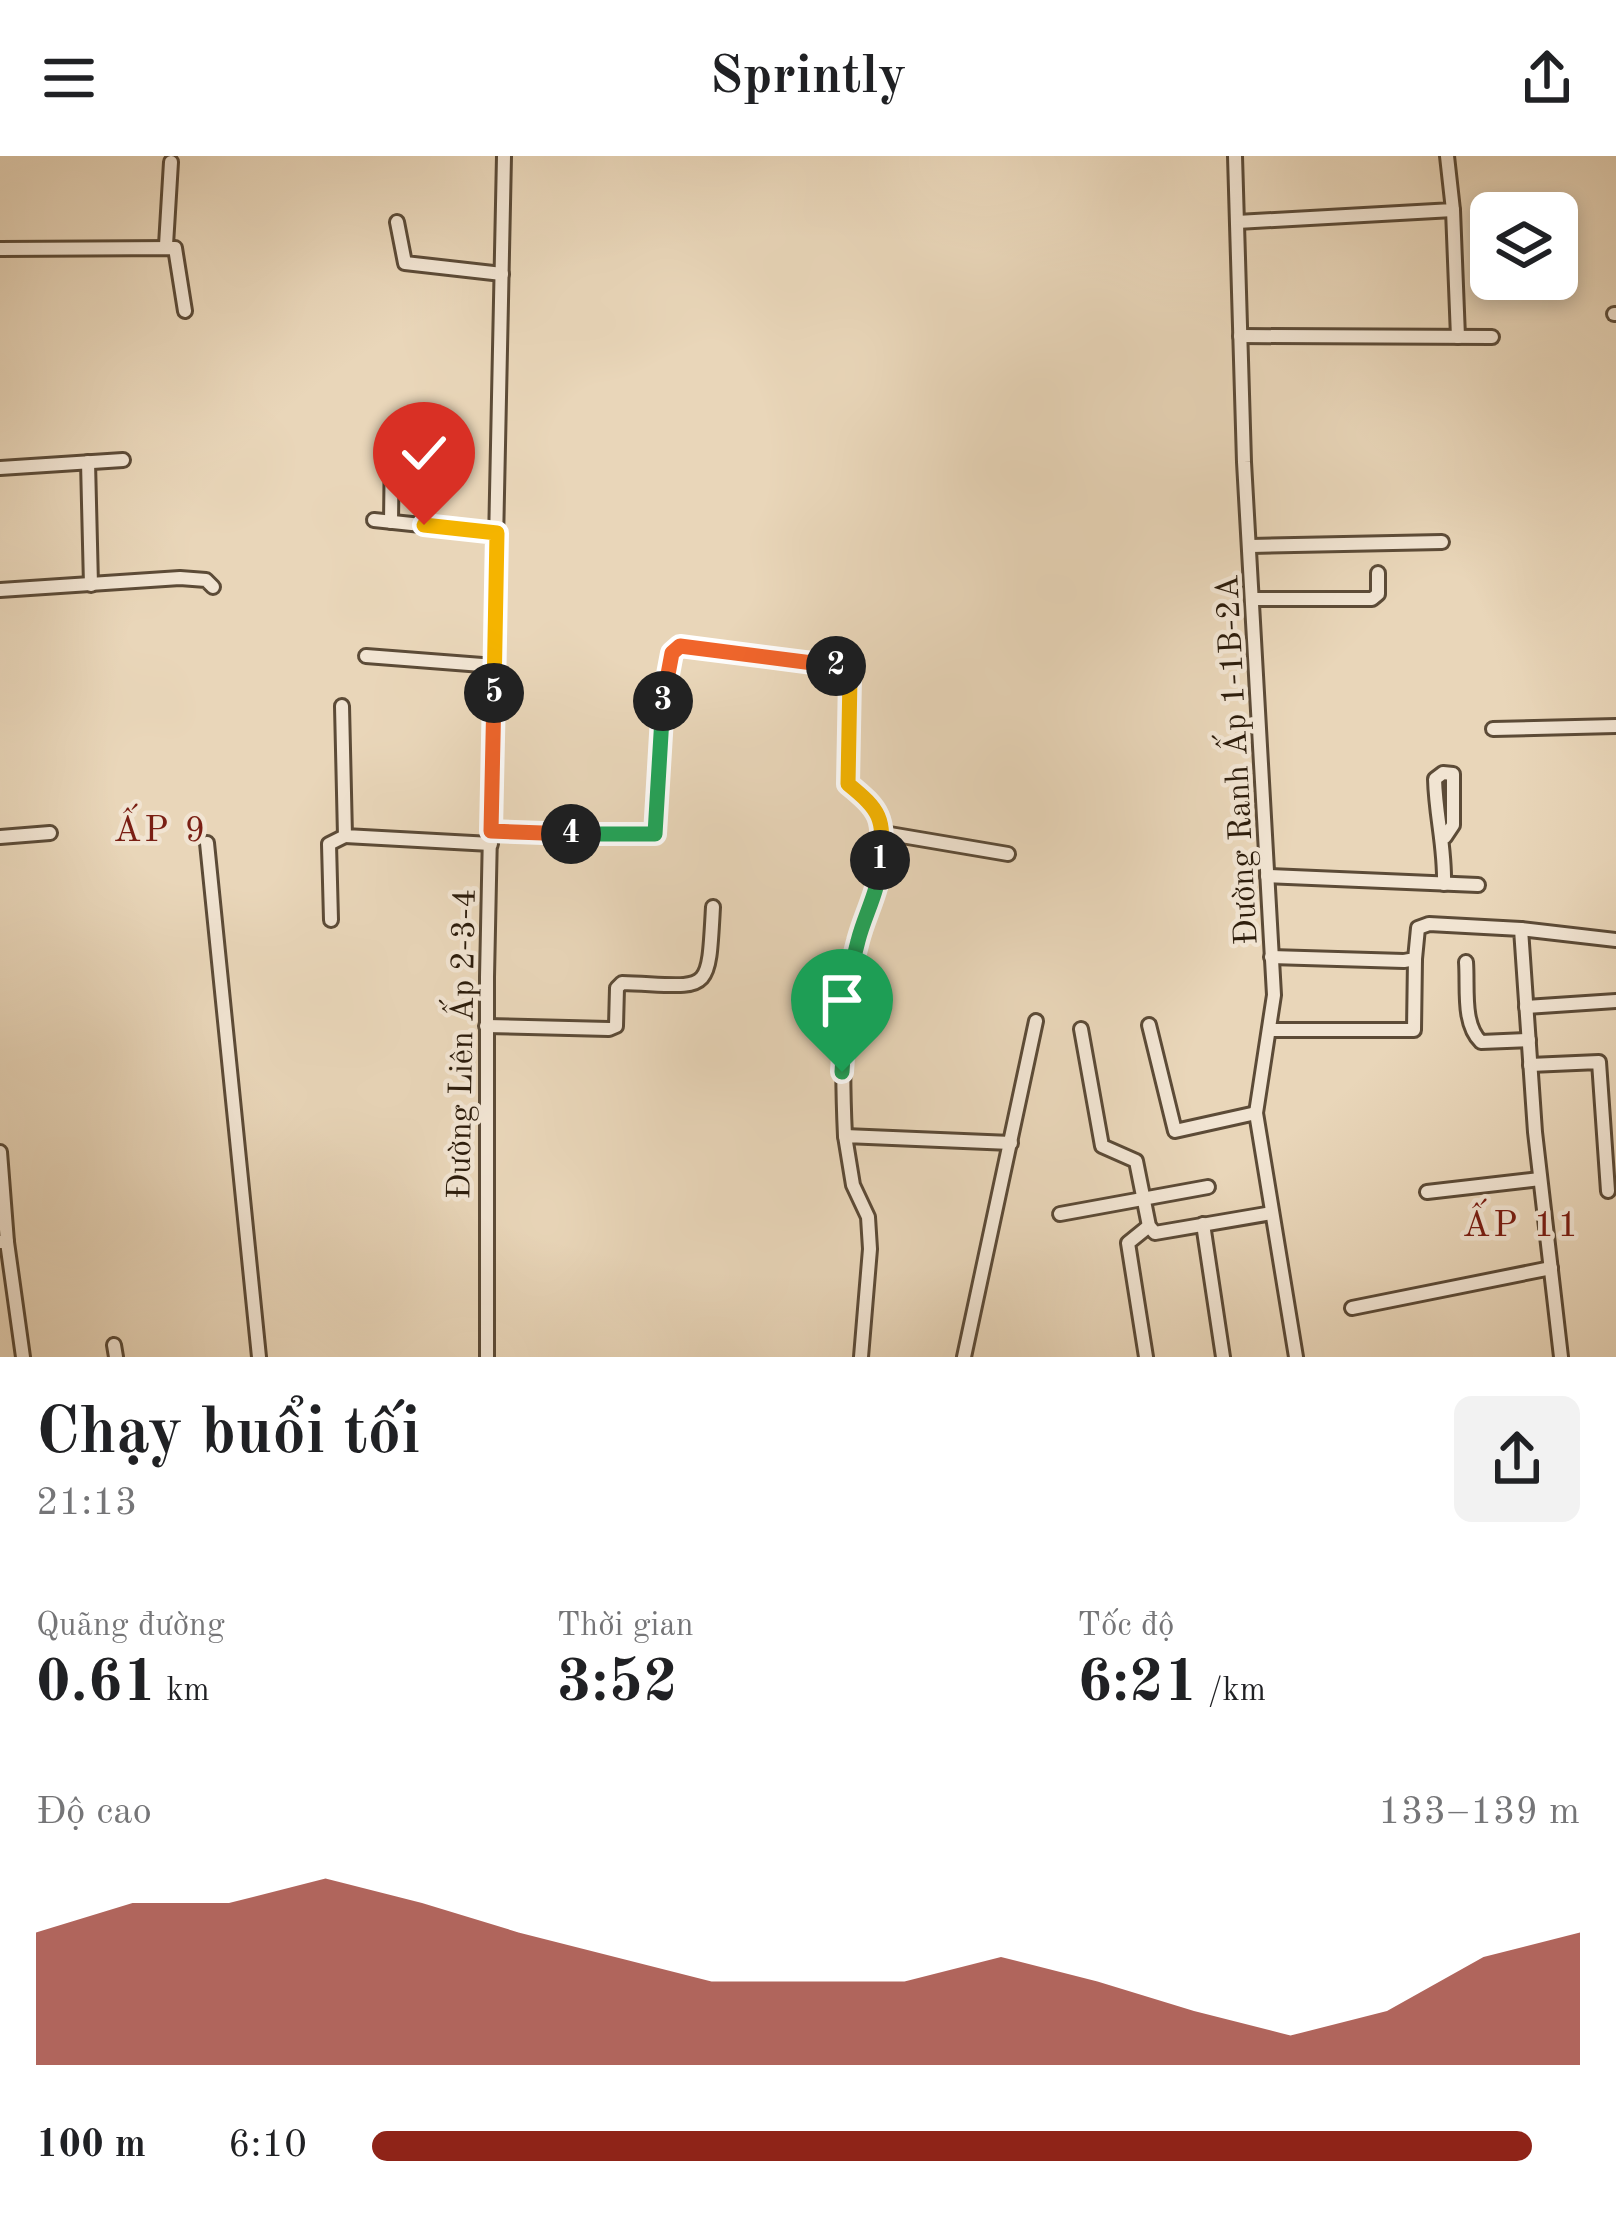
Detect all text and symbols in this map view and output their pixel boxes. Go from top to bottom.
icon: menu [36,45,102,111]
icon: share [1514,45,1580,111]
text: Sprintly [710,51,906,105]
map controls [1470,192,1578,300]
button: layers [1470,192,1578,300]
pin [373,402,475,525]
icon: check [391,420,457,486]
street label: Đường Ranh Ấp 1-1B-2A [1201,574,1265,946]
pin: 2 [806,636,866,696]
text: 2 [826,649,846,682]
pin: 5 [464,663,524,723]
pin: 3 [633,671,693,731]
text: 5 [484,676,504,709]
text: 3 [653,684,673,717]
district label: ẤP 9 [114,803,208,850]
pin: 4 [541,804,601,864]
text: 4 [561,817,581,850]
pin: 1 [850,830,910,890]
text: 1 [870,843,890,876]
street label: Đường Liên Ấp 2-3-4 [433,888,483,1200]
pin [791,949,893,1072]
icon: arrive [809,967,875,1033]
district label: ẤP 11 [1463,1198,1581,1245]
button: share [1454,1396,1580,1522]
text: Chạy buổi tối [36,1402,421,1468]
text: 21:13 [36,1484,137,1523]
text: Quãng đường [36,1610,225,1643]
text: Thời gian [557,1610,694,1643]
text: Tốc độ [1077,1610,1174,1643]
text: 0.61 [36,1654,157,1714]
text: 3:52 [557,1654,678,1714]
text: 6:21 [1077,1654,1199,1714]
text: km [157,1675,210,1708]
text: /km [1199,1675,1266,1708]
text: Độ cao [36,1793,152,1832]
text: 133–139 m [1378,1793,1580,1832]
text: 100 m [36,2126,146,2165]
text: 6:10 [228,2126,307,2165]

